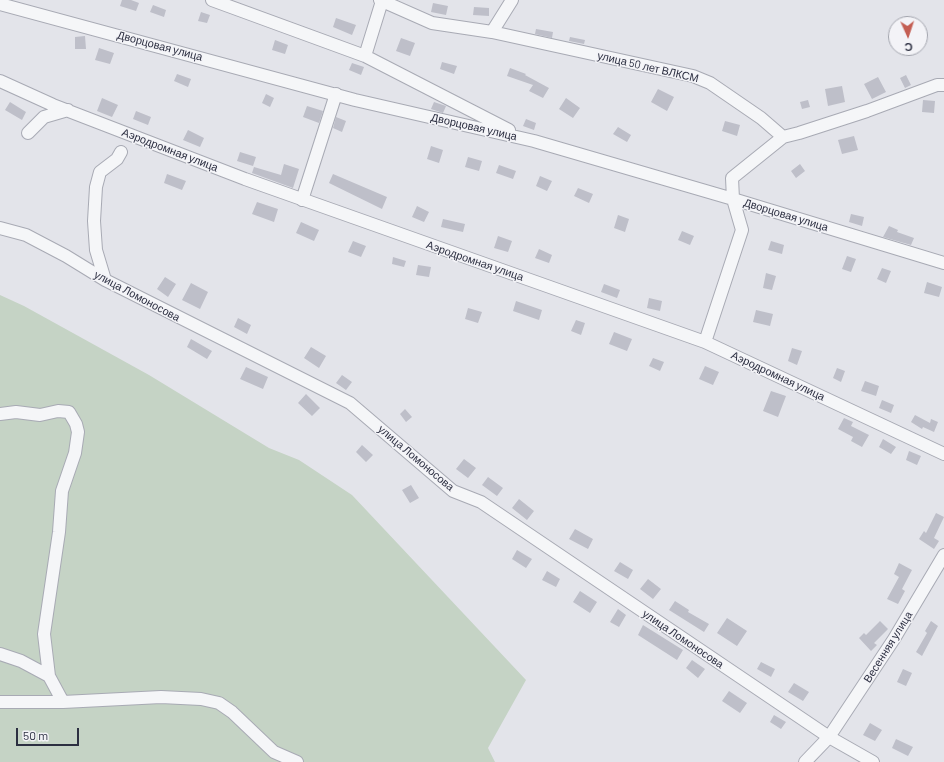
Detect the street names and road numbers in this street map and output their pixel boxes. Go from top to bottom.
street label: Дворцовая улица [116,28,204,64]
street label: улица 50 лет ВЛКСМ [596,49,700,85]
street label: Дворцовая улица [430,111,518,143]
street label: Аэродромная улица [120,126,220,174]
street label: Дворцовая улица [742,196,830,234]
street label: Аэродромная улица [425,238,525,284]
street label: улица Ломоносова [92,268,182,324]
street label: Аэродромная улица [729,348,827,404]
street label: улица Ломоносова [375,422,457,494]
street label: улица Ломоносова [640,607,726,671]
street label: Весенняя улица [861,609,915,685]

